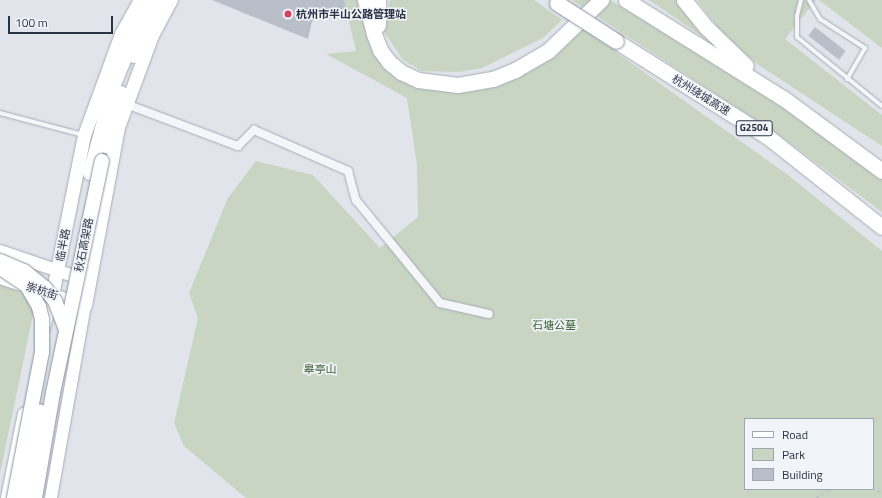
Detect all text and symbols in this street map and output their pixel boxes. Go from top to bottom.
place label: 杭州市半山公路管理站 [296,7,406,21]
scale bar [10,8,115,34]
marker: 杭州市半山公路管理站 [283,9,293,19]
text: 100 m [15,13,48,32]
street label: 杭州绕城高速 [670,72,732,118]
road number: G2504 [735,120,773,136]
street label: 秋石高架路 [72,217,96,273]
street label: 临半路 [53,228,73,262]
street label: 崇杭街 [24,280,60,302]
park label: 石塘公墓 [532,318,576,332]
park label: 皋亭山 [304,362,336,376]
legend [744,418,874,490]
text: Road [782,425,808,444]
text: Park [782,445,805,464]
text: Building [782,465,823,484]

